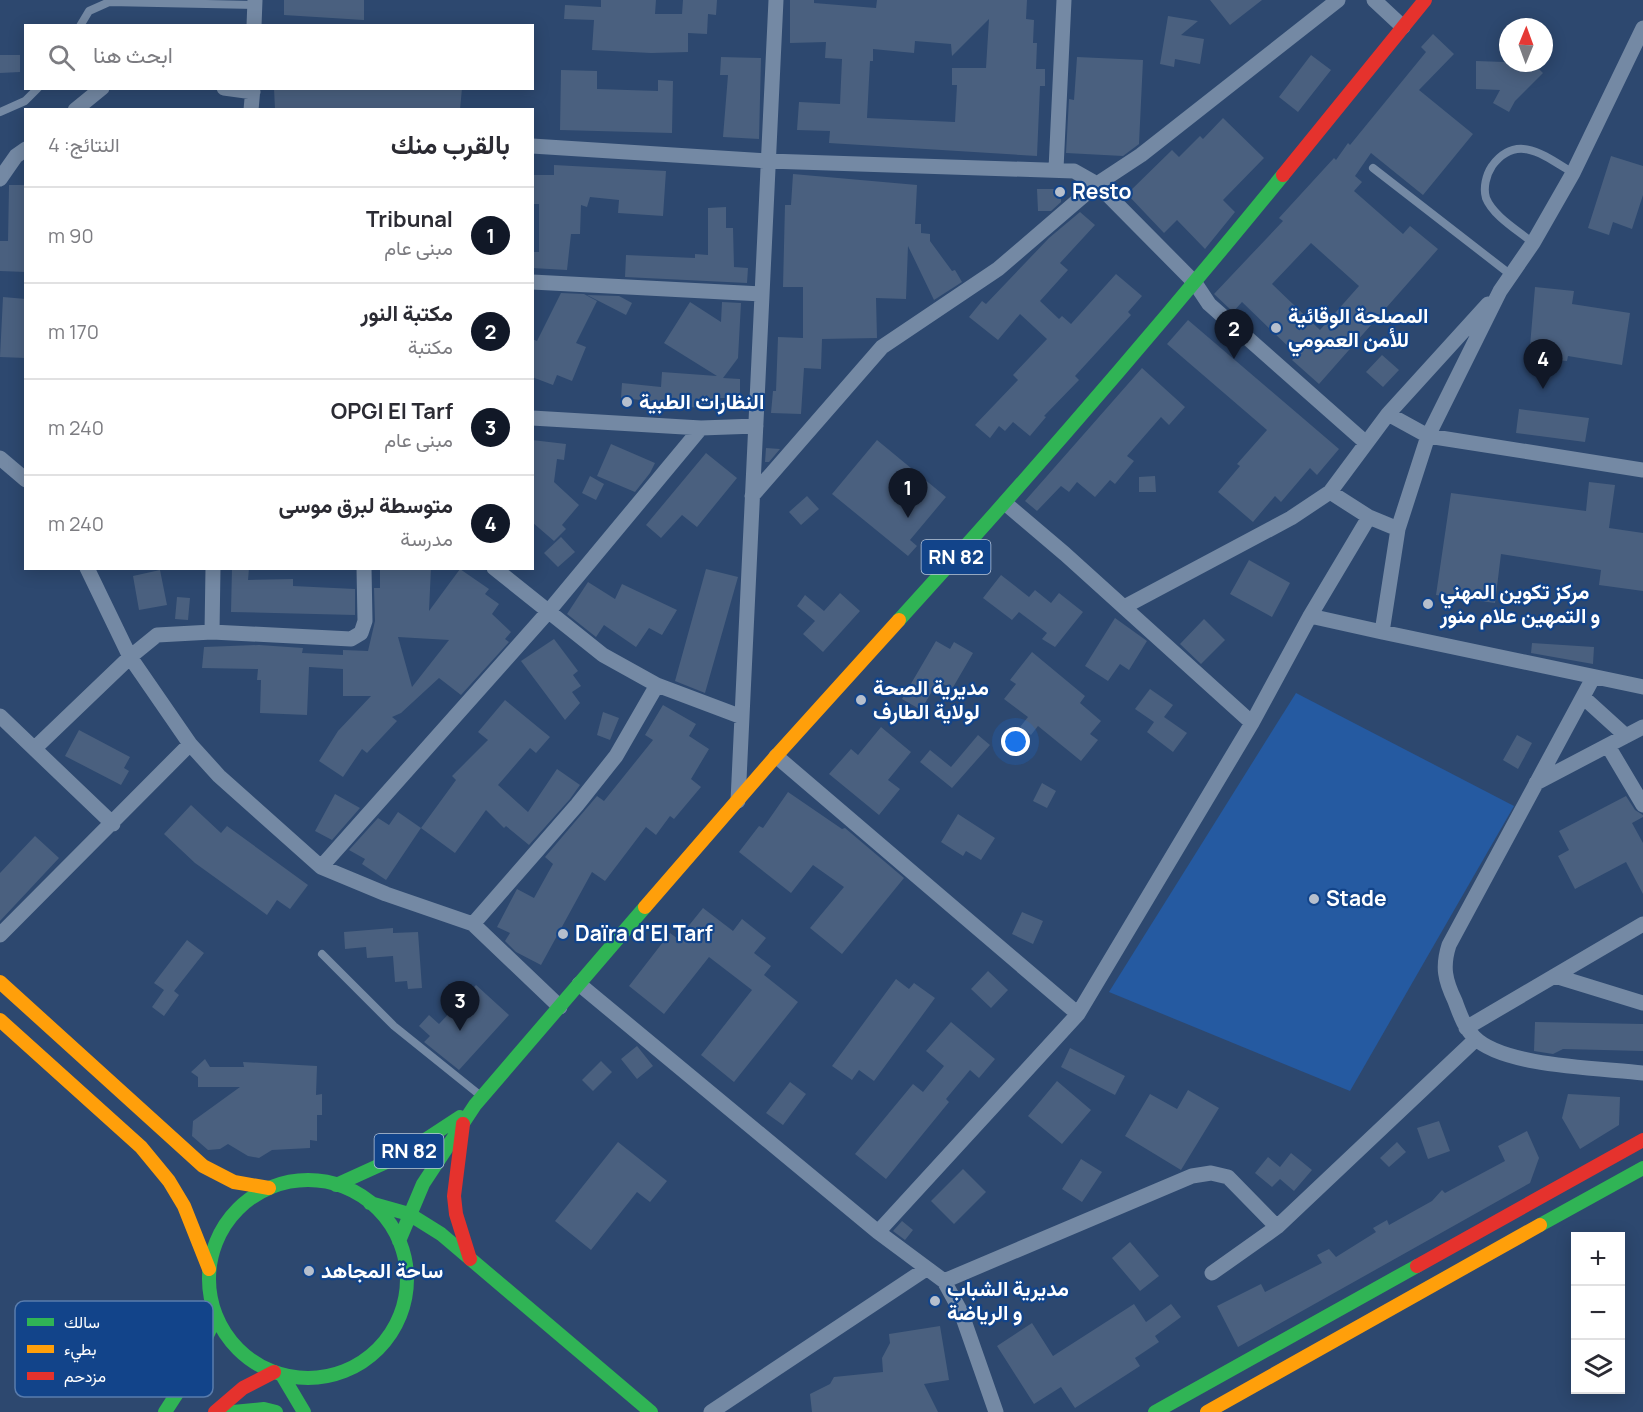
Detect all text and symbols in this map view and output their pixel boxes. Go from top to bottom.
north arrow [1499,18,1553,72]
search box [24,24,534,90]
text: ابحث هنا [93,40,173,70]
icon: search [45,41,78,74]
text: بالقرب منك [391,126,510,162]
text: النتائج: 4 [48,131,120,158]
place label: Resto [1072,177,1131,205]
marker: Resto [1053,185,1067,199]
text: Tribunal [366,204,453,234]
text: 90 m [48,222,94,249]
text: 1 [486,222,495,249]
text: مبنى عام [384,234,453,261]
text: مكتبة النور [361,298,453,328]
place label: المصلحة الوقائية للأمن العمومي [1288,301,1428,357]
pin: 2 [1214,310,1254,359]
text: 170 m [48,318,99,345]
text: 2 [485,318,496,345]
marker: المصلحة الوقائية للأمن العمومي [1269,321,1283,335]
text: مكتبة [408,333,453,360]
pin: 4 [1524,340,1562,389]
place label: النظارات الطبية [639,387,764,415]
marker: النظارات الطبية [620,395,634,409]
text: OPGI El Tarf [331,396,453,426]
text: 240 m [48,414,104,441]
text: 3 [485,414,496,441]
text: مبنى عام [384,426,453,453]
pin: 1 [888,468,928,518]
text: متوسطة لبرق موسى [278,490,453,520]
text: 240 m [48,510,104,537]
text: 4 [484,510,497,537]
text: مدرسة [400,525,453,552]
road number: RN 82 [922,540,990,574]
place label: مركز تكوين المهني و التمهين علام منور [1439,577,1600,630]
marker: مركز تكوين المهني و التمهين علام منور [1421,597,1435,611]
place label: مديرية الصحة لولاية الطارف [873,673,989,725]
marker: مديرية الصحة لولاية الطارف [854,693,868,707]
your location [1001,727,1030,756]
place label: Stade [1326,884,1387,912]
marker: Stade [1307,892,1321,906]
place label: Daïra d'El Tarf [575,919,713,947]
marker: Daïra d'El Tarf [556,927,570,941]
pin: 3 [440,982,480,1031]
road number: RN 82 [374,1134,444,1168]
map controls [1571,1232,1625,1394]
button: + [1571,1232,1625,1286]
place label: ساحة المجاهد [321,1256,443,1284]
marker: ساحة المجاهد [302,1264,316,1278]
place label: مديرية الشباب و الرياضة [947,1274,1069,1326]
button: − [1571,1286,1625,1340]
marker: مديرية الشباب و الرياضة [928,1294,942,1308]
legend [15,1301,213,1397]
text: سالك [64,1311,100,1333]
text: بطيء [64,1338,96,1363]
button: layers [1571,1340,1625,1394]
text: مزدحم [64,1365,106,1387]

